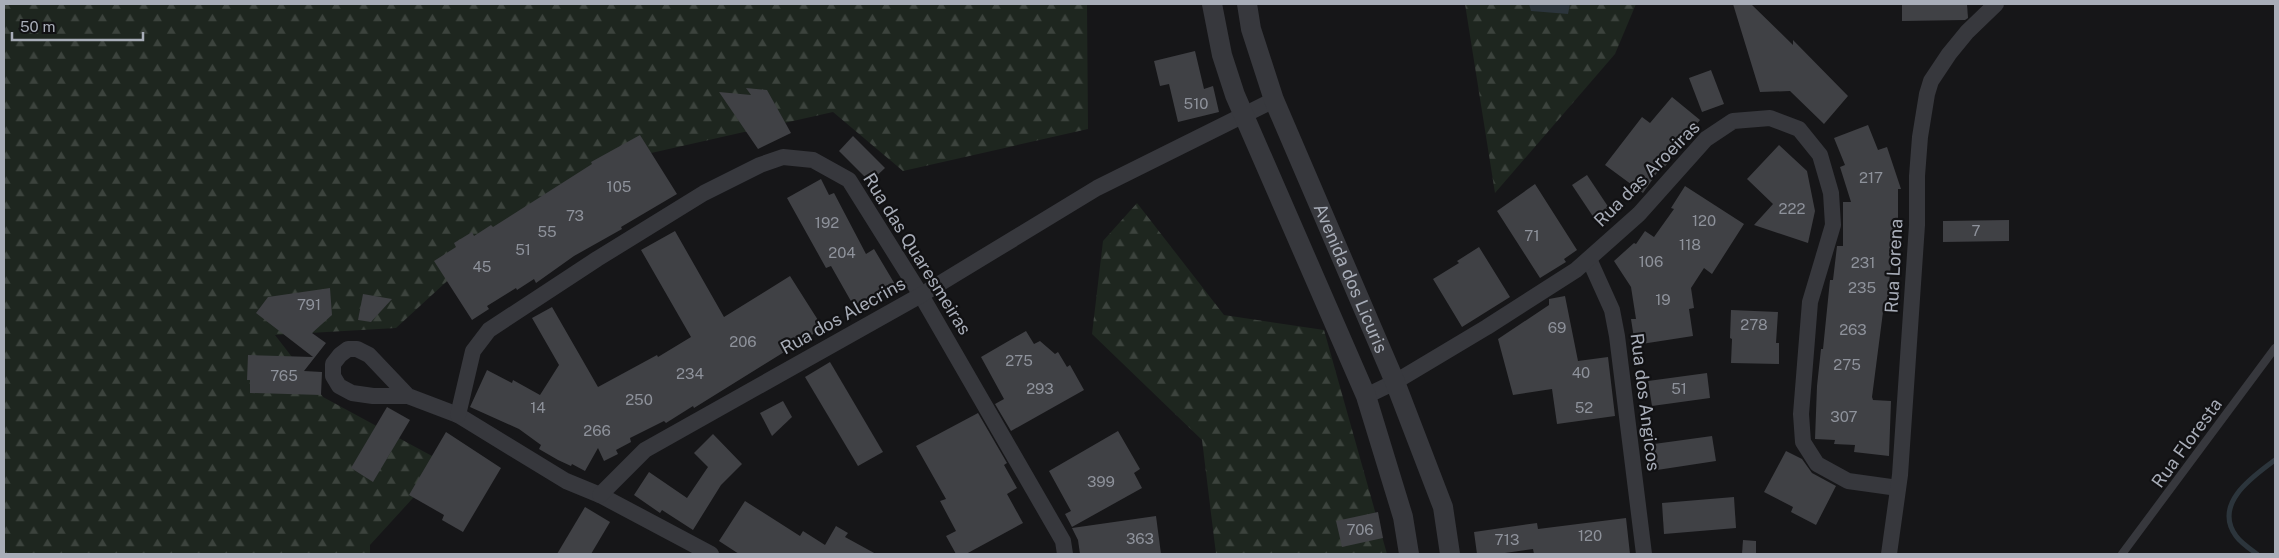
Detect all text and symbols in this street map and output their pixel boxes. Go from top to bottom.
scale bar [12,10,144,42]
text: 50 m [20,18,55,35]
house number: 510 [1184,95,1208,112]
street label: Rua das Aroeiras [1589,116,1704,231]
street label: Rua das Quaresmeiras [859,169,976,338]
house number: 217 [1859,169,1883,186]
house number: 105 [607,178,631,195]
street label: Avenida dos Licuris [1310,200,1392,356]
house number: 222 [1779,200,1805,217]
house number: 73 [566,207,584,224]
house number: 120 [1692,212,1716,229]
house number: 192 [815,214,839,231]
street label: Rua Lorena [1881,218,1906,314]
house number: 7 [1971,222,1981,239]
house number: 55 [537,223,557,240]
house number: 71 [1524,227,1540,244]
house number: 118 [1679,236,1701,253]
house number: 51 [515,241,531,258]
house number: 204 [828,244,856,261]
house number: 106 [1639,253,1663,270]
house number: 231 [1851,254,1875,271]
house number: 45 [473,258,491,275]
street label: Rua dos Alecrins [777,273,909,359]
house number: 235 [1848,279,1876,296]
house number: 19 [1655,291,1671,308]
house number: 791 [297,296,321,313]
house number: 278 [1740,316,1768,333]
house number: 69 [1548,319,1566,336]
house number: 263 [1839,321,1867,338]
street label: Rua dos Angicos [1627,332,1664,472]
house number: 206 [729,333,757,350]
house number: 275 [1005,352,1033,369]
house number: 275 [1833,356,1861,373]
house number: 40 [1572,364,1590,381]
house number: 234 [676,365,704,382]
house number: 765 [270,367,298,384]
house number: 293 [1026,380,1054,397]
house number: 51 [1671,380,1687,397]
house number: 250 [625,391,653,408]
street label: Rua Floresta [2147,394,2226,492]
house number: 14 [530,399,546,416]
house number: 52 [1575,399,1593,416]
house number: 307 [1830,408,1858,425]
house number: 266 [583,422,611,439]
house number: 399 [1087,473,1115,490]
house number: 706 [1346,521,1374,538]
house number: 120 [1578,527,1602,544]
house number: 363 [1126,530,1154,547]
house number: 713 [1495,531,1519,548]

